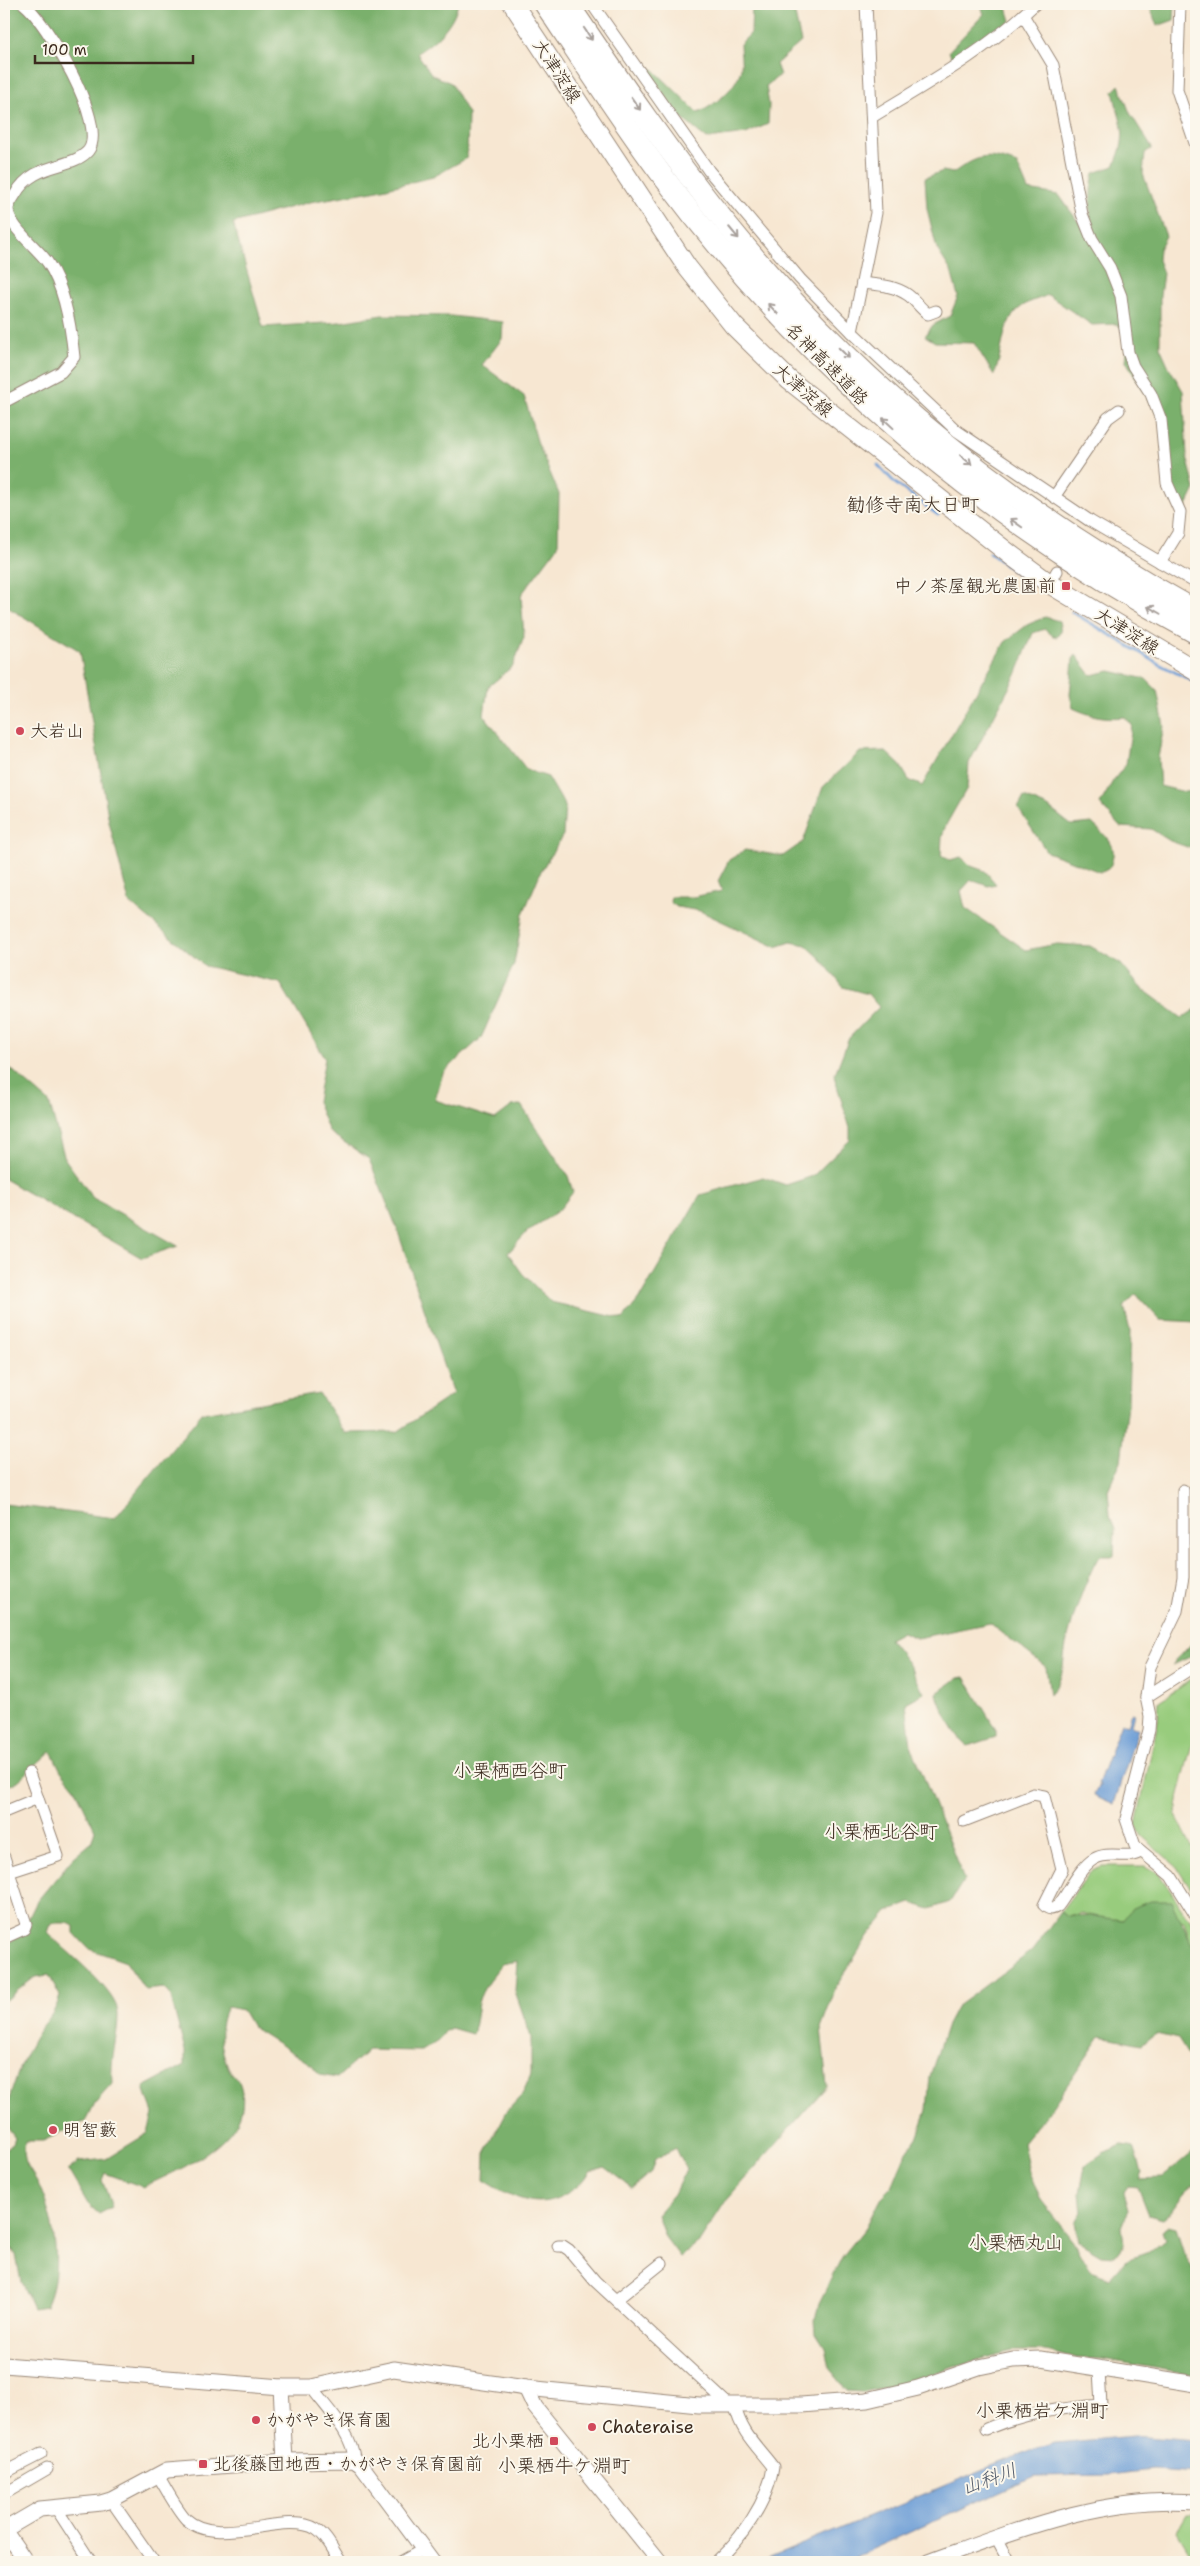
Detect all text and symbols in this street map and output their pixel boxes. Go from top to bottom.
one-way arrow [583,27,593,41]
scale bar [35,32,192,64]
street label: 大津淀線 [527,34,587,108]
text: 100 m [42,40,87,60]
one-way arrow [631,97,641,111]
one-way arrow [728,227,740,240]
one-way arrow [767,302,779,315]
street label: 名神高速道路 [780,317,874,411]
one-way arrow [838,347,850,359]
street label: 大津淀線 [768,357,838,423]
one-way arrow [882,417,895,429]
one-way arrow [959,455,972,466]
district label: 勧修寺南大日町 [846,492,980,517]
one-way arrow [1009,518,1023,528]
place label: 中ノ茶屋観光農園前 [894,574,1056,598]
marker: 中ノ茶屋観光農園前 [1060,580,1072,592]
street label: 大津淀線 [1090,602,1164,660]
one-way arrow [1147,604,1161,614]
place label: 大岩山 [30,719,84,743]
marker: 大岩山 [14,725,26,737]
district label: 小栗栖西谷町 [453,1758,567,1783]
district label: 小栗栖北谷町 [824,1819,938,1844]
place label: 明智藪 [63,2118,117,2142]
marker: 明智藪 [47,2124,59,2136]
district label: 小栗栖丸山 [968,2230,1064,2255]
district label: 小栗栖岩ケ淵町 [975,2398,1109,2423]
place label: かがやき保育園 [266,2408,392,2432]
marker: かがやき保育園 [250,2414,262,2426]
place label: Chateraise [602,2415,694,2439]
marker: Chateraise [586,2421,598,2433]
place label: 北小栗栖 [472,2429,544,2453]
marker: 北小栗栖 [548,2435,560,2447]
place label: 北後藤団地西・かがやき保育園前 [213,2452,483,2476]
district label: 小栗栖牛ケ淵町 [497,2453,631,2478]
marker: 北後藤団地西・かがやき保育園前 [197,2458,209,2470]
water label: 山科川 [958,2458,1020,2500]

